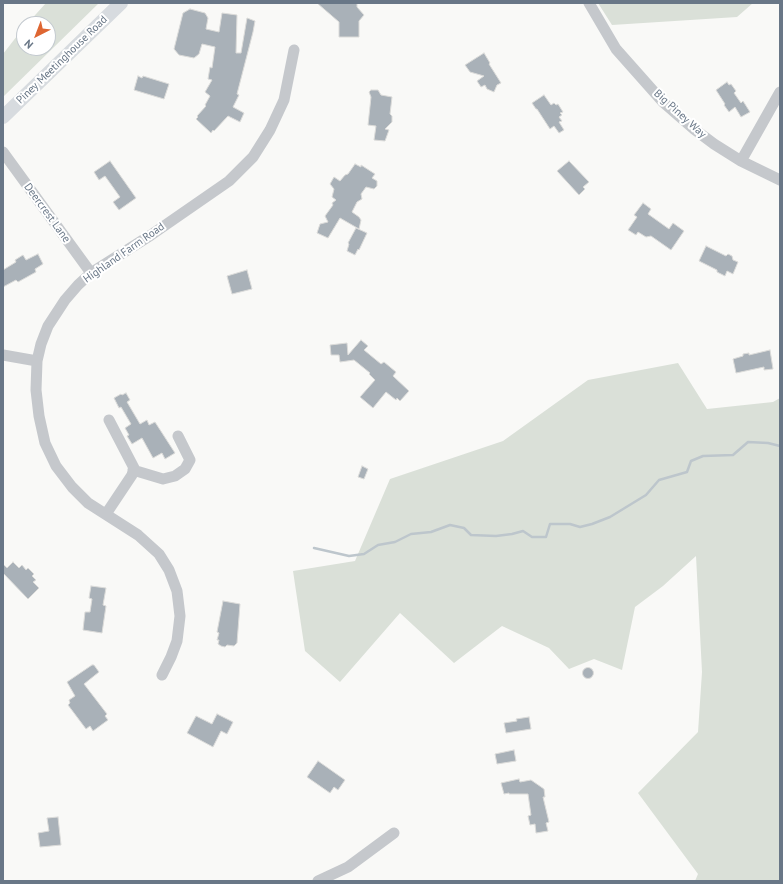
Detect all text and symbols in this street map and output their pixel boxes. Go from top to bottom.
street label: Piney Meetinghouse Road [14,13,110,107]
north arrow [16,16,56,56]
text: N [21,37,36,52]
street label: Big Piney Way [651,87,709,141]
street label: Deercrest Lane [21,181,73,245]
street label: Highland Farm Road [81,220,167,286]

